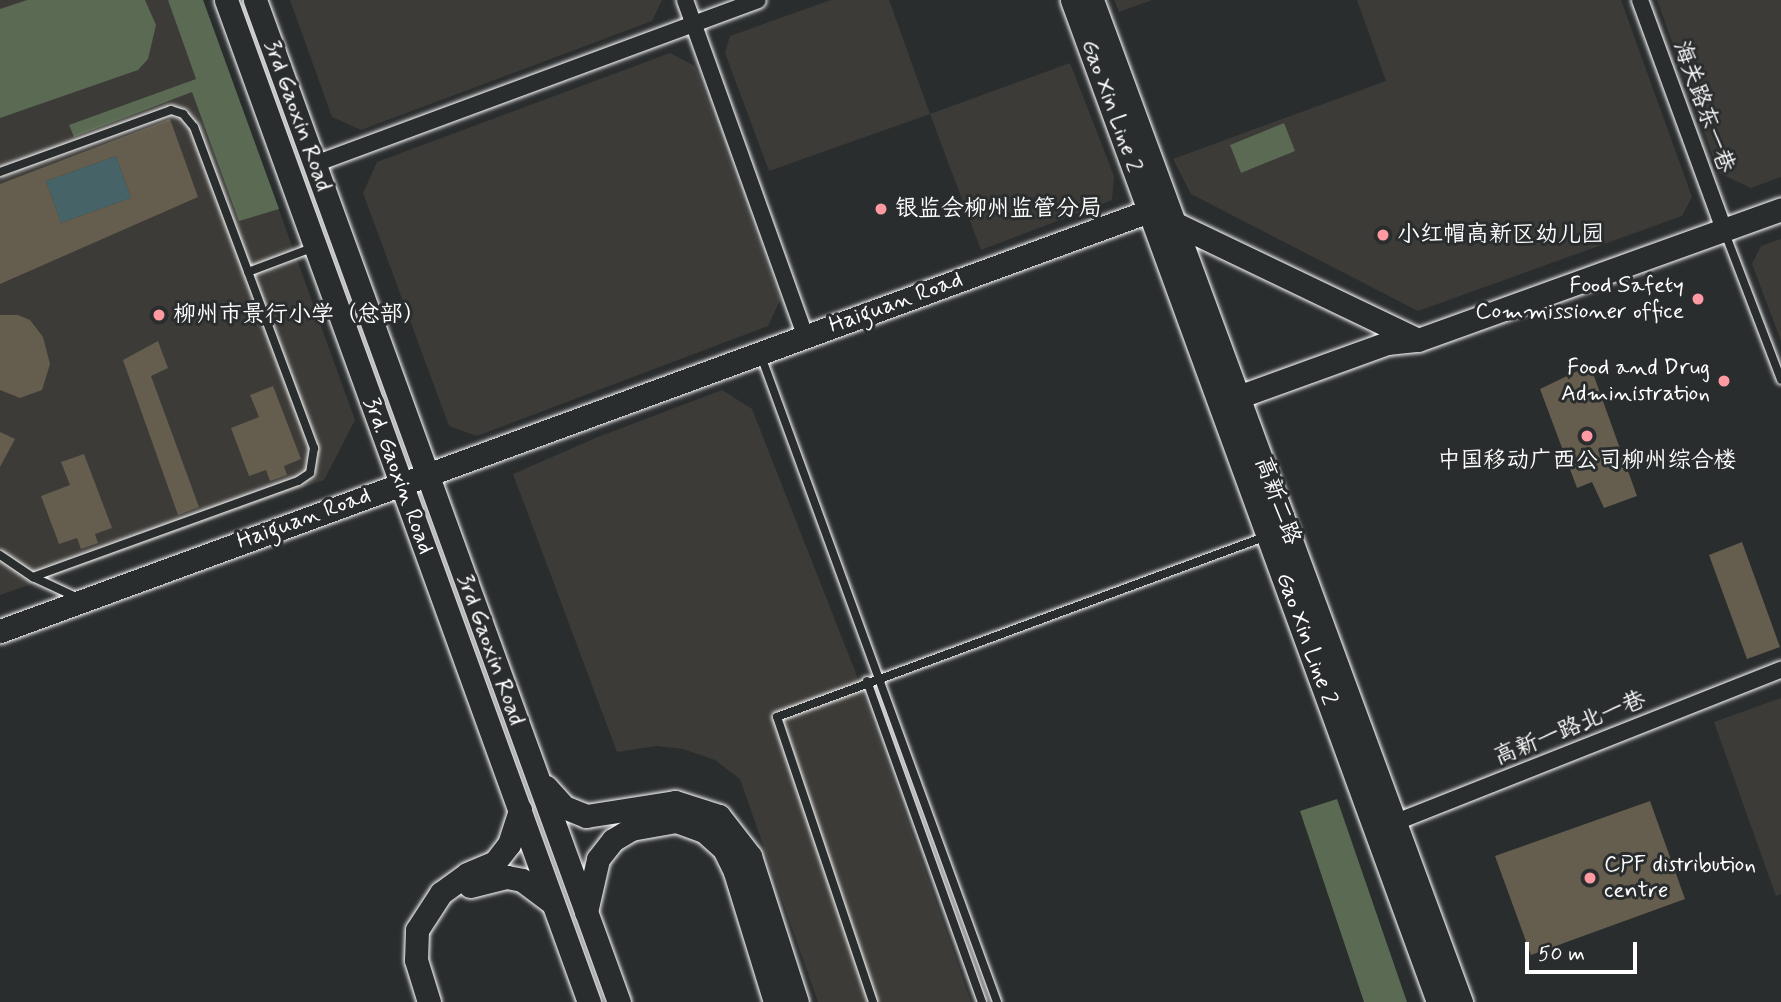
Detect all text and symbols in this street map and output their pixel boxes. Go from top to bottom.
street label: Gao Xin Line 2 [1074,35,1148,177]
street label: 3rd Gaoxin Road [257,36,337,196]
street label: 海关路东一巷 [1666,37,1740,177]
place label: 银监会柳州监管分局 [895,195,1102,223]
marker: 银监会柳州监管分局 [873,201,889,217]
place label: 小红帽高新区幼儿园 [1397,221,1604,249]
marker: 小红帽高新区幼儿园 [1375,227,1391,243]
street label: Haiguan Road [826,266,966,340]
place label: Food Safety Commissioner office [1474,272,1684,326]
marker: Food Safety Commissioner office [1690,291,1706,307]
place label: 柳州市景行小学（总部） [173,301,426,329]
marker: 柳州市景行小学（总部） [151,307,167,323]
place label: Food and Drug Administration [1561,354,1710,408]
marker: Food and Drug Administration [1716,373,1732,389]
street label: 3rd. Gaoxin Road [357,394,439,558]
marker: 中国移动广西公司柳州综合楼 [1579,428,1595,444]
place label: 中国移动广西公司柳州综合楼 [1438,447,1736,475]
street label: 高新二路 [1248,453,1306,549]
street label: Haiguan Road [234,482,374,556]
street label: Gao Xin Line 2 [1269,568,1343,710]
street label: 3rd Gaoxin Road [450,570,530,730]
street label: 高新一路北一巷 [1490,686,1650,772]
place label: CPF distribution centre [1604,851,1756,905]
marker: CPF distribution centre [1582,870,1598,886]
scale bar [1529,928,1641,972]
text: 50 m [1538,940,1585,968]

